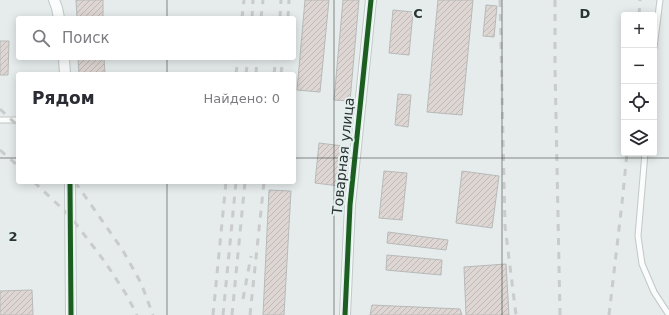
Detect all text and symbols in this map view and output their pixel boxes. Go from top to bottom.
text: C [413,6,423,21]
text: D [580,6,591,21]
map controls [621,12,657,156]
button: + [621,12,657,48]
search box [16,16,296,60]
icon: search [30,27,52,49]
text: Поиск [62,29,110,47]
button: − [621,48,657,84]
button: locate [621,84,657,120]
text: Рядом [32,88,95,108]
text: Найдено: 0 [204,91,280,106]
street label: Товарная улица [329,97,357,216]
button: layers [621,120,657,156]
text: 2 [8,229,18,244]

